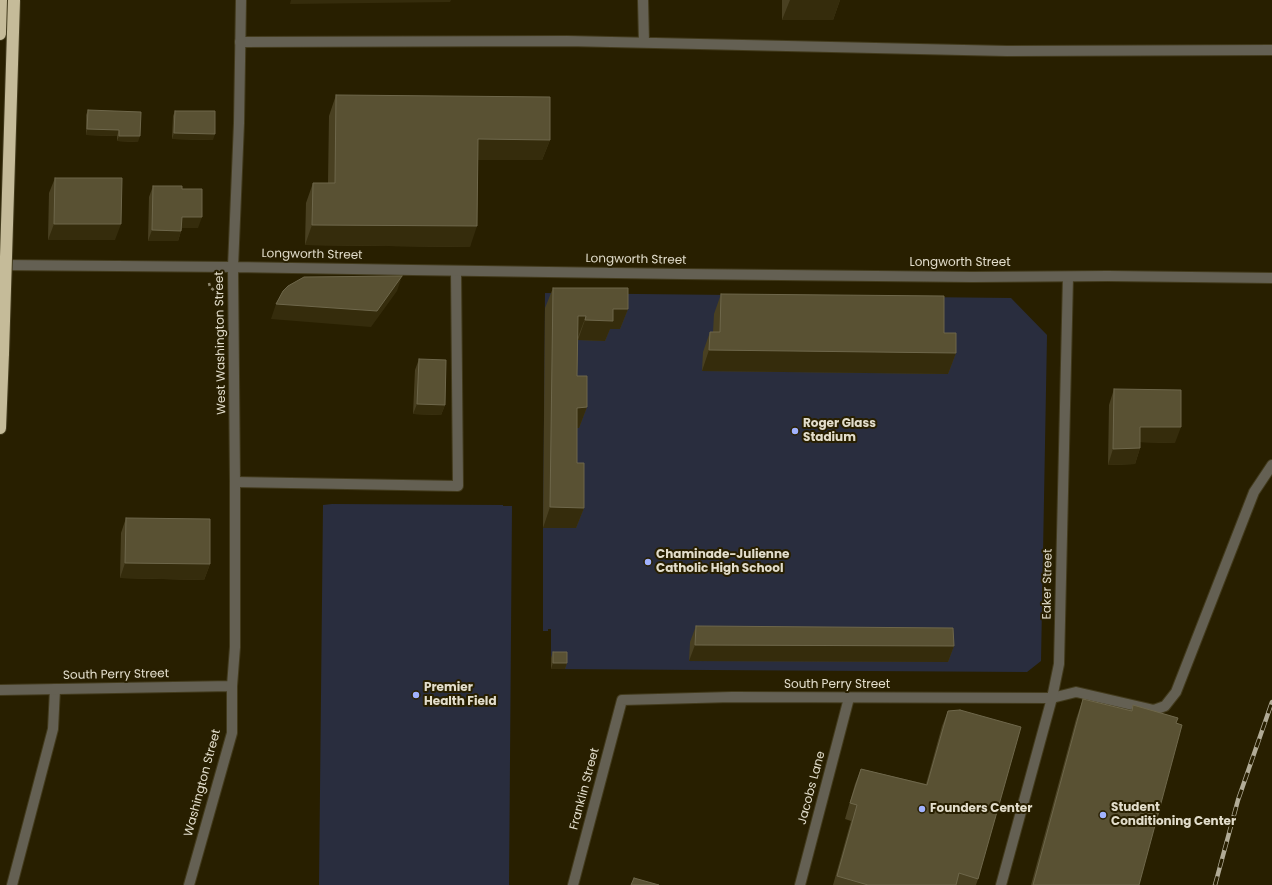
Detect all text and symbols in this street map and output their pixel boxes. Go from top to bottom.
street label: Longworth Street [261,247,363,263]
street label: Longworth Street [585,252,687,268]
street label: Longworth Street [909,256,1011,270]
street label: West Washington Street [213,271,229,415]
place label: Roger Glass Stadium [803,417,876,445]
marker: Roger Glass Stadium [790,426,800,436]
place label: Chaminade-Julienne Catholic High School [656,548,789,576]
street label: Eaker Street [1040,549,1056,619]
marker: Chaminade-Julienne Catholic High School [643,557,653,567]
street label: South Perry Street [63,667,169,683]
street label: South Perry Street [784,678,890,692]
place label: Premier Health Field [424,681,497,709]
marker: Premier Health Field [411,690,421,700]
street label: Washington Street [182,728,224,838]
street label: Franklin Street [567,746,603,832]
street label: Jacobs Lane [795,750,829,826]
place label: Student Conditioning Center [1111,801,1236,829]
place label: Founders Center [930,802,1032,816]
marker: Founders Center [917,804,927,814]
marker: Student Conditioning Center [1098,810,1108,820]

